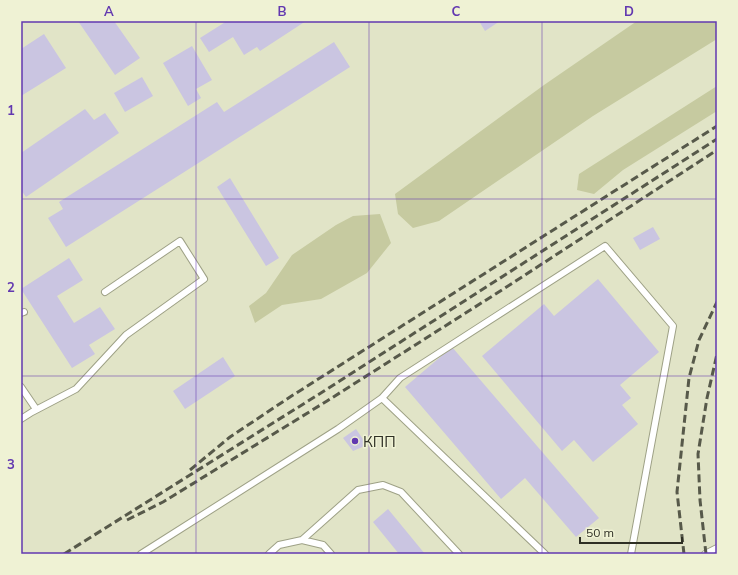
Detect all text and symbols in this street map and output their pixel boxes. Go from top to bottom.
text: A [104,3,114,19]
text: B [278,3,287,19]
text: C [452,3,461,19]
text: D [624,3,634,19]
text: 1 [7,102,15,118]
text: 2 [7,279,15,295]
place label: КПП [363,432,396,451]
marker: КПП [350,436,360,446]
text: 3 [7,456,15,472]
scale bar [580,519,682,545]
text: 50 m [586,525,614,540]

